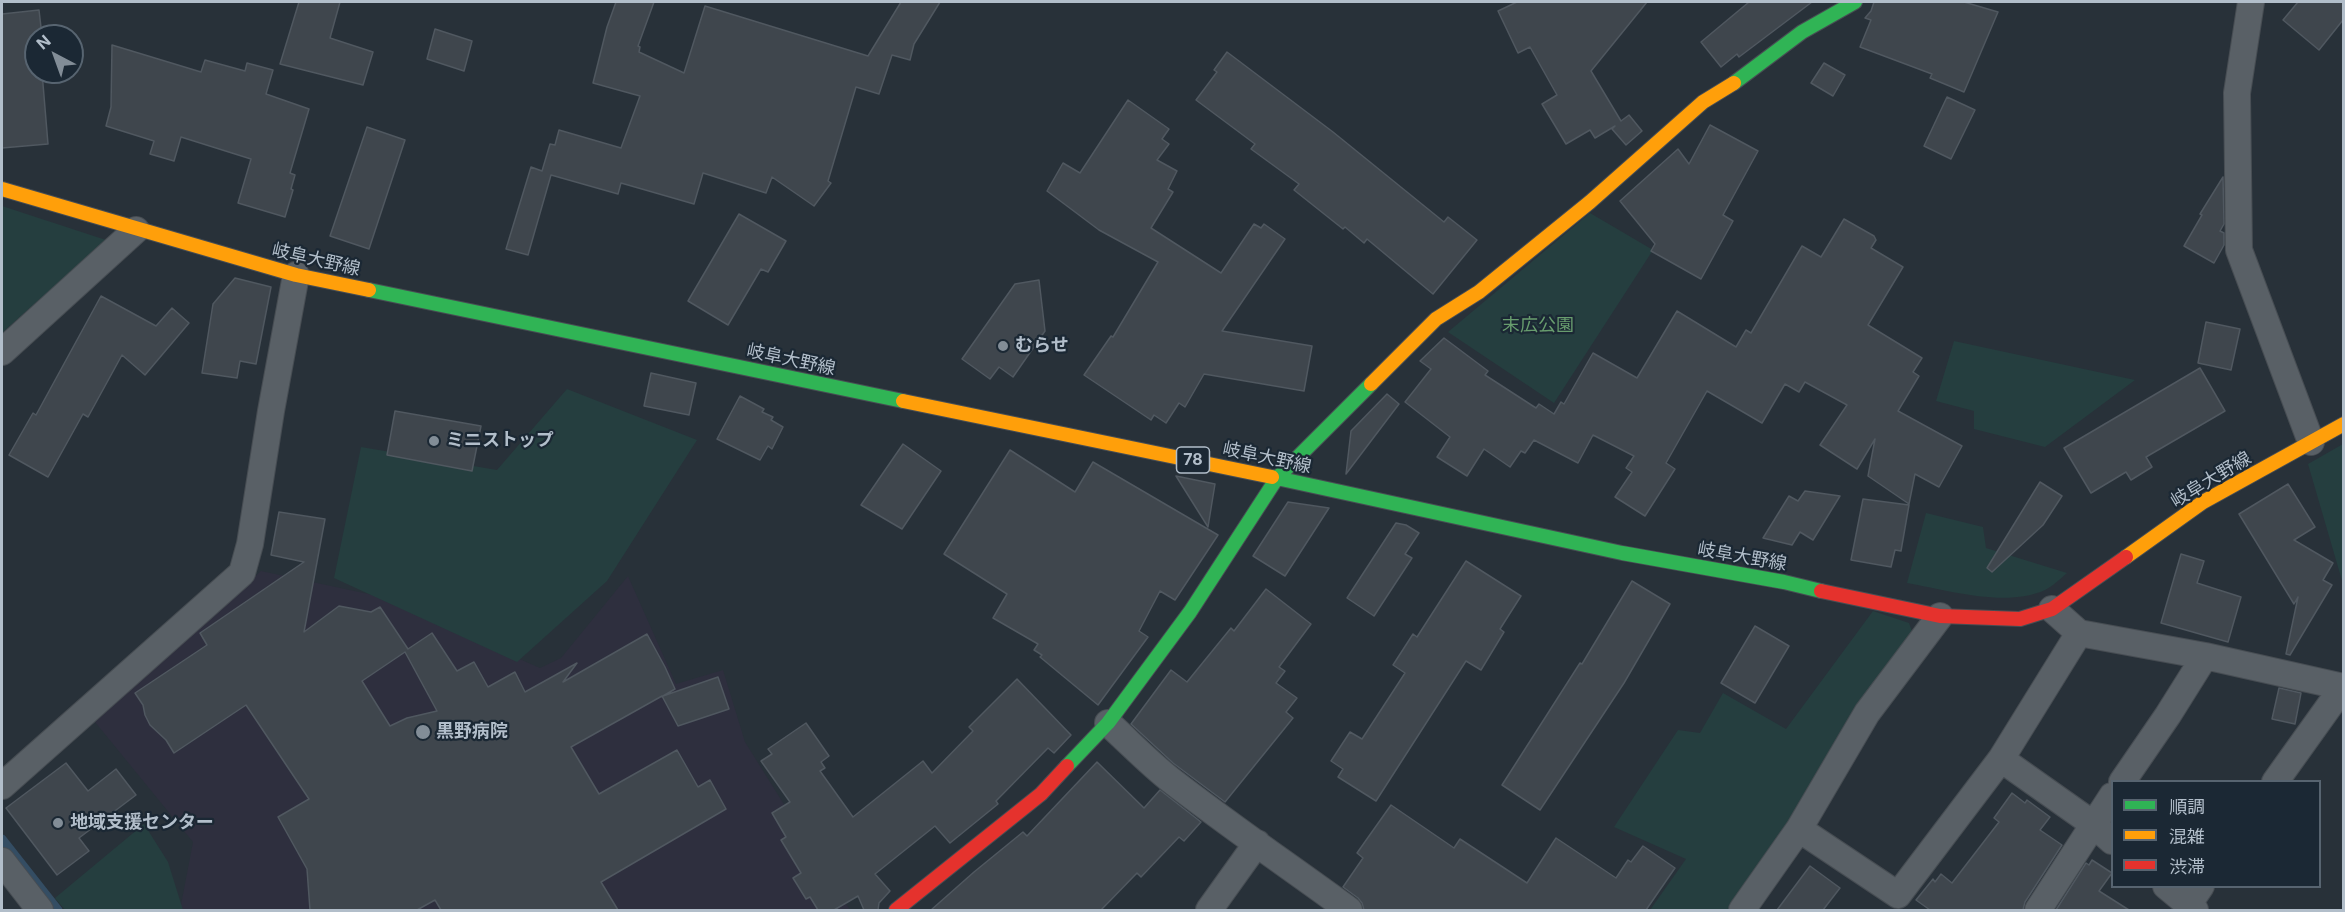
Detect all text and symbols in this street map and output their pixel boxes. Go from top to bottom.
north arrow [24,24,84,84]
text: N [32,30,55,53]
street label: 岐阜大野線 [270,239,362,281]
park label: 末広公園 [1502,315,1574,337]
place label: むらせ [1015,335,1069,357]
marker: むらせ [996,339,1010,353]
street label: 岐阜大野線 [745,340,837,380]
place label: ミニストップ [446,430,554,452]
marker: ミニストップ [427,434,441,448]
street label: 岐阜大野線 [1221,438,1313,478]
road number: 78 [1176,447,1210,473]
street label: 岐阜大野線 [2167,448,2255,512]
street label: 岐阜大野線 [1696,539,1788,575]
place label: 黒野病院 [436,721,508,743]
marker: 黒野病院 [414,723,432,741]
legend [2111,780,2321,888]
text: 順調 [2169,796,2205,817]
place label: 地域支援センター [70,812,214,834]
marker: 地域支援センター [51,816,65,830]
text: 混雑 [2169,826,2205,847]
text: 渋滞 [2169,856,2205,877]

